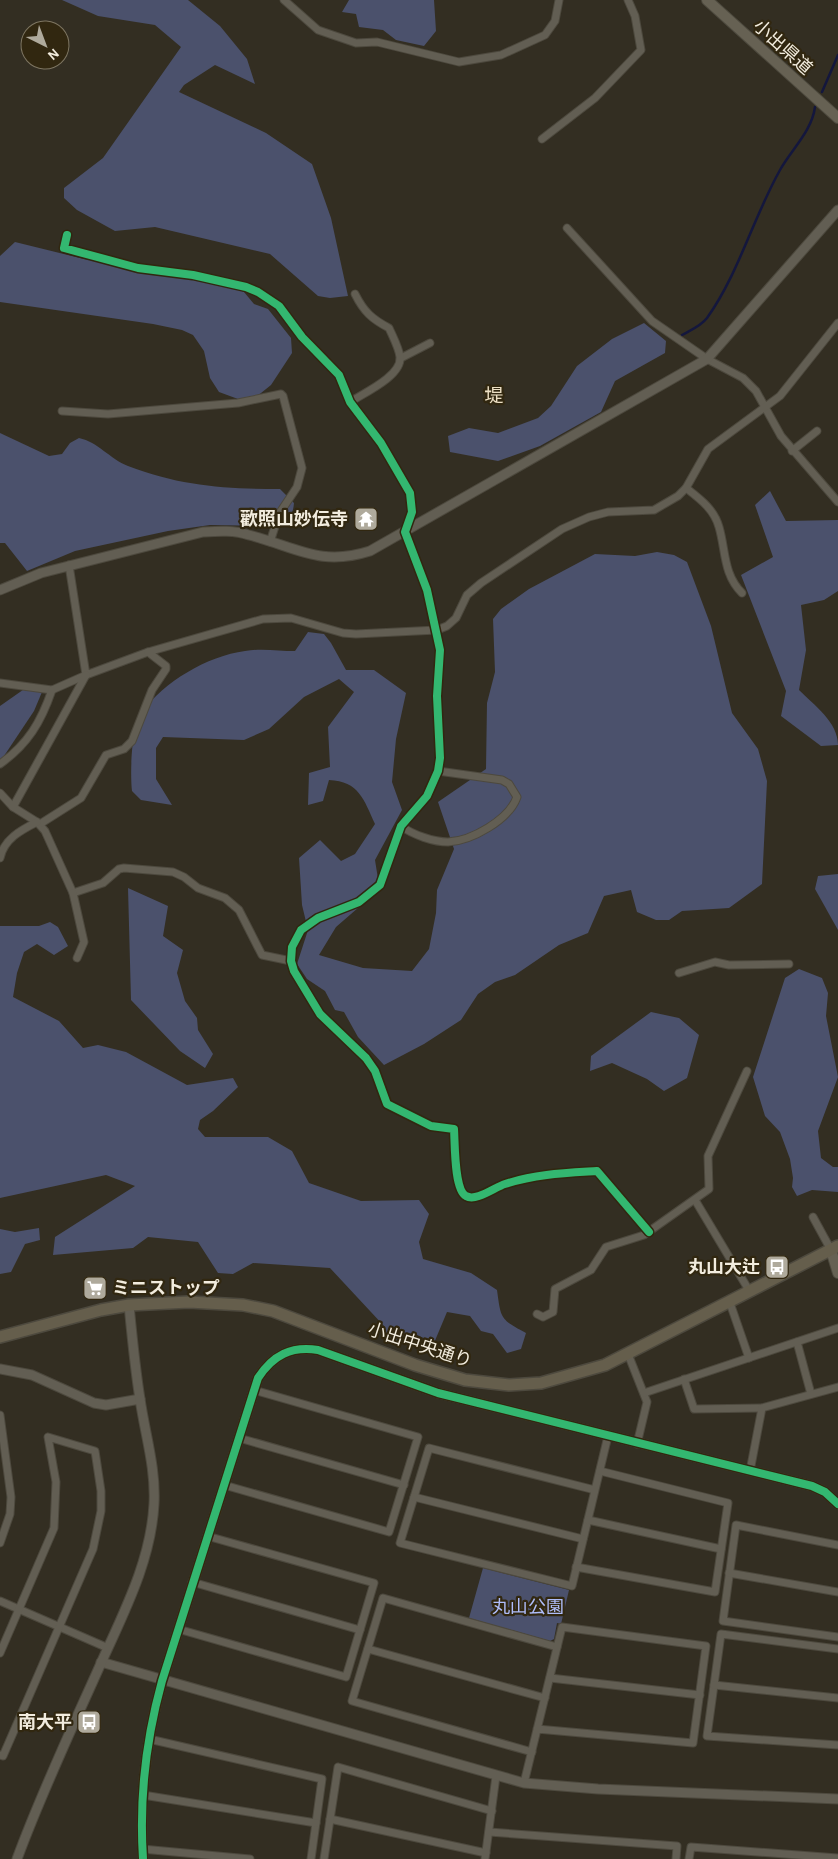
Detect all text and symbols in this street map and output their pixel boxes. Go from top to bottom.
street label: 小出県道 [750,15,816,79]
north arrow [20,20,70,70]
text: N [45,45,61,62]
district label: 堤 [484,386,504,406]
temple icon: 歡照山妙伝寺 [353,506,379,532]
place label: 歡照山妙伝寺 [240,509,348,529]
bus stop icon: 丸山大辻 [764,1254,790,1280]
place label: 丸山大辻 [688,1258,760,1277]
supermarket icon: ミニストップ [82,1275,108,1301]
place label: ミニストップ [112,1279,220,1298]
street label: 小出中央通り [366,1320,474,1371]
park label: 丸山公園 [492,1598,564,1617]
bus stop icon: 南大平 [76,1709,102,1735]
place label: 南大平 [18,1713,72,1732]

